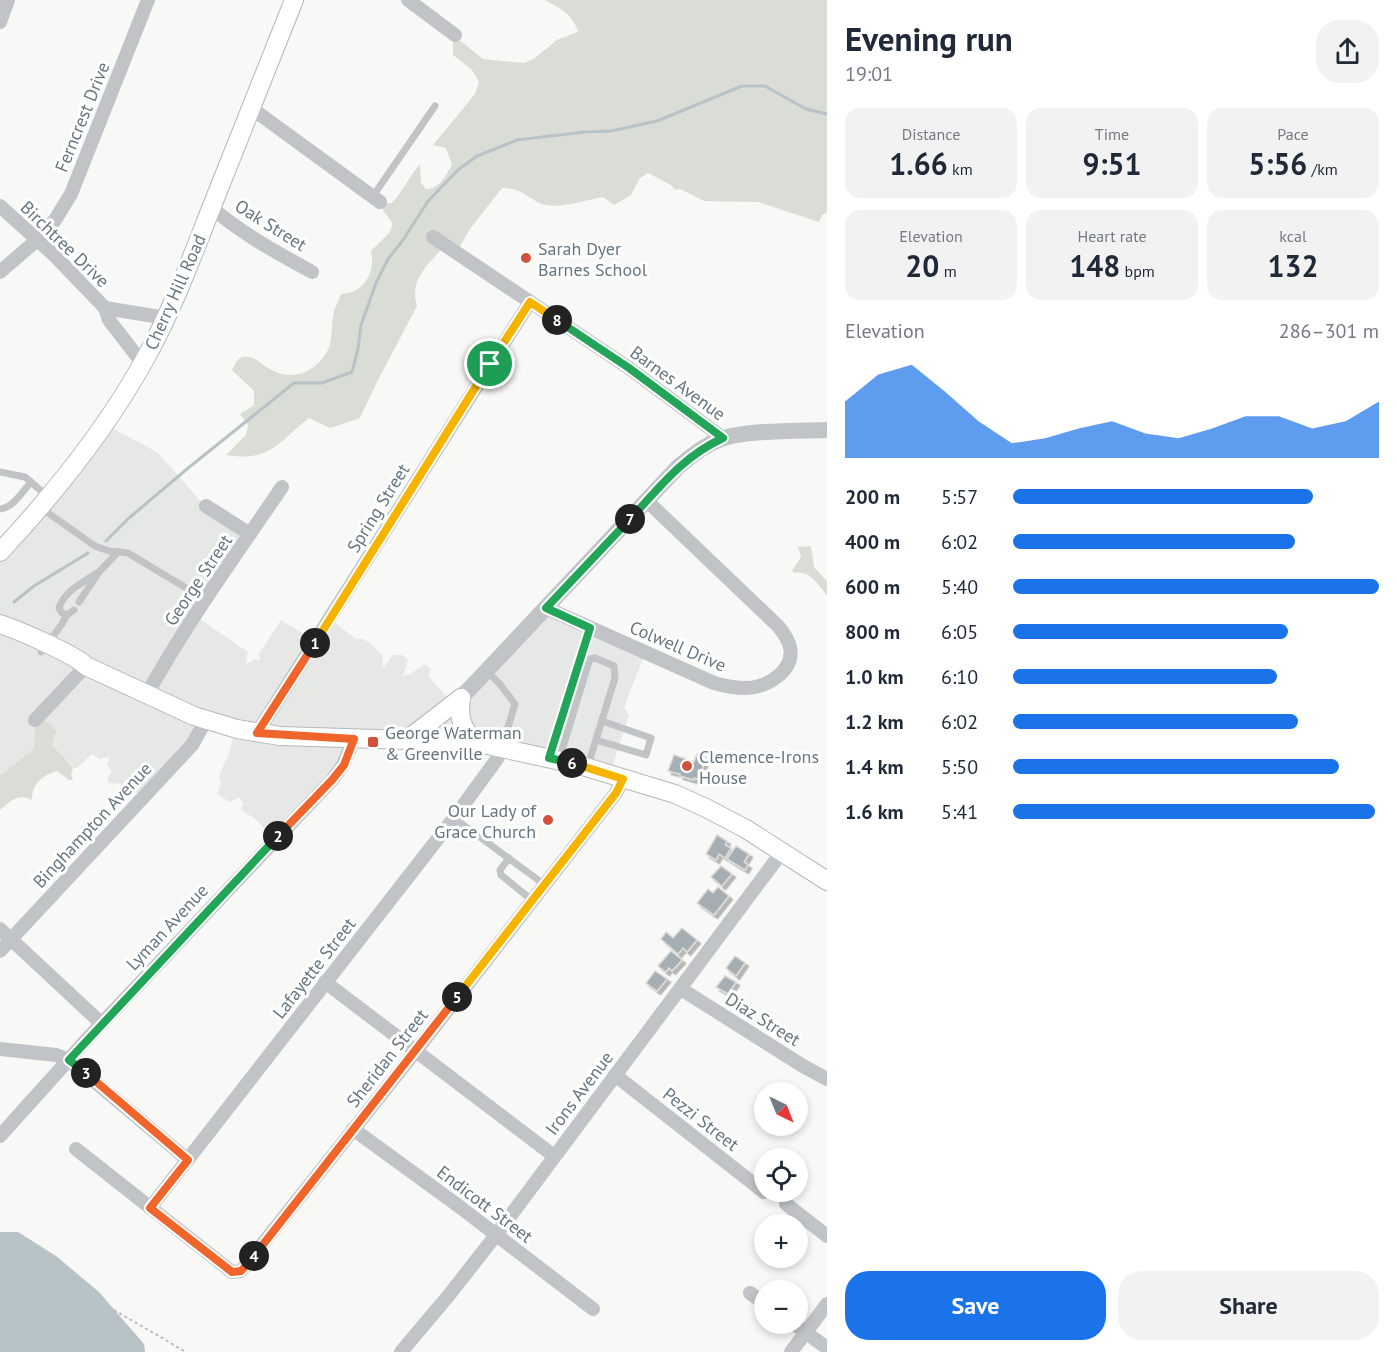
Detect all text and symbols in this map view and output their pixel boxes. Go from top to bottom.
text: Evening run [845,17,1013,60]
button: share [1316,20,1379,83]
street label: Ferncrest Drive [49,59,115,175]
text: 19:01 [845,61,893,87]
text: Distance [902,124,960,144]
text: Time [1095,124,1129,144]
text: Pace [1277,124,1309,144]
text: 1.66 [889,144,948,183]
text: 9:51 [1082,144,1142,183]
text: 5:56 [1248,144,1307,183]
text: km [948,159,973,179]
text: /km [1307,159,1338,179]
street label: Oak Street [231,194,311,256]
street label: Birchtree Drive [16,196,114,292]
text: Elevation [899,226,963,246]
text: Heart rate [1077,226,1147,246]
text: kcal [1279,226,1307,246]
street label: Cherry Hill Road [139,230,211,354]
place label: Sarah Dyer Barnes School [538,237,648,281]
text: 20 [905,246,939,285]
text: 148 [1069,246,1120,285]
text: 132 [1267,246,1319,285]
marker: Sarah Dyer Barnes School [519,251,533,265]
text: m [939,261,957,281]
text: bpm [1120,261,1155,281]
pin: 8 [542,305,572,335]
text: 8 [552,310,562,330]
text: Elevation [845,318,925,344]
text: 286–301 m [1279,318,1379,344]
pin [464,338,515,389]
street label: Barnes Avenue [626,341,730,425]
icon: arrive [473,347,506,380]
street label: Spring Street [342,459,414,557]
text: 200 m [845,484,900,510]
text: 5:57 [941,484,978,510]
pin: 7 [615,504,645,534]
text: 7 [625,509,635,529]
text: 400 m [845,529,900,555]
text: 6:02 [941,529,978,555]
street label: George Street [159,530,237,630]
text: 600 m [845,574,900,600]
text: 5:40 [941,574,978,600]
street label: Colwell Drive [626,615,730,677]
text: 800 m [845,619,900,645]
text: 6:05 [941,619,978,645]
pin: 1 [300,628,330,658]
text: 1 [310,633,320,653]
text: 1.0 km [845,664,904,690]
text: 6:10 [941,664,978,690]
text: 1.2 km [845,709,904,735]
text: 6:02 [941,709,978,735]
place label: George Waterman & Greenville [385,721,522,765]
marker: George Waterman & Greenville [366,735,380,749]
place label: Clemence-Irons House [699,745,819,789]
pin: 6 [557,748,587,778]
text: 6 [567,753,577,773]
text: 1.4 km [845,754,904,780]
text: 5:50 [941,754,978,780]
street label: Binghampton Avenue [28,757,156,893]
marker: Clemence-Irons House [680,759,694,773]
place label: Our Lady of Grace Church [434,799,537,843]
text: 1.6 km [845,799,904,825]
text: 5:41 [941,799,978,825]
marker: Our Lady of Grace Church [541,813,555,827]
pin: 2 [263,821,293,851]
text: 2 [273,826,283,846]
street label: Lyman Avenue [121,879,213,975]
street label: Lafayette Street [267,913,361,1023]
pin: 5 [442,982,472,1012]
text: 5 [452,987,462,1007]
street label: Diaz Street [721,987,805,1051]
street label: Sheridan Street [341,1004,433,1112]
street label: Irons Avenue [540,1047,618,1139]
pin: 3 [71,1058,101,1088]
text: 3 [81,1063,91,1083]
street label: Pezzi Street [658,1082,744,1156]
north arrow [754,1082,808,1136]
map controls [754,1082,808,1334]
button: locate [754,1148,808,1202]
street label: Endicott Street [432,1160,538,1248]
button: + [754,1214,808,1268]
pin: 4 [239,1241,269,1271]
text: 4 [249,1246,259,1266]
button: Save [845,1271,1106,1340]
button: Share [1118,1271,1379,1340]
button: − [754,1280,808,1334]

